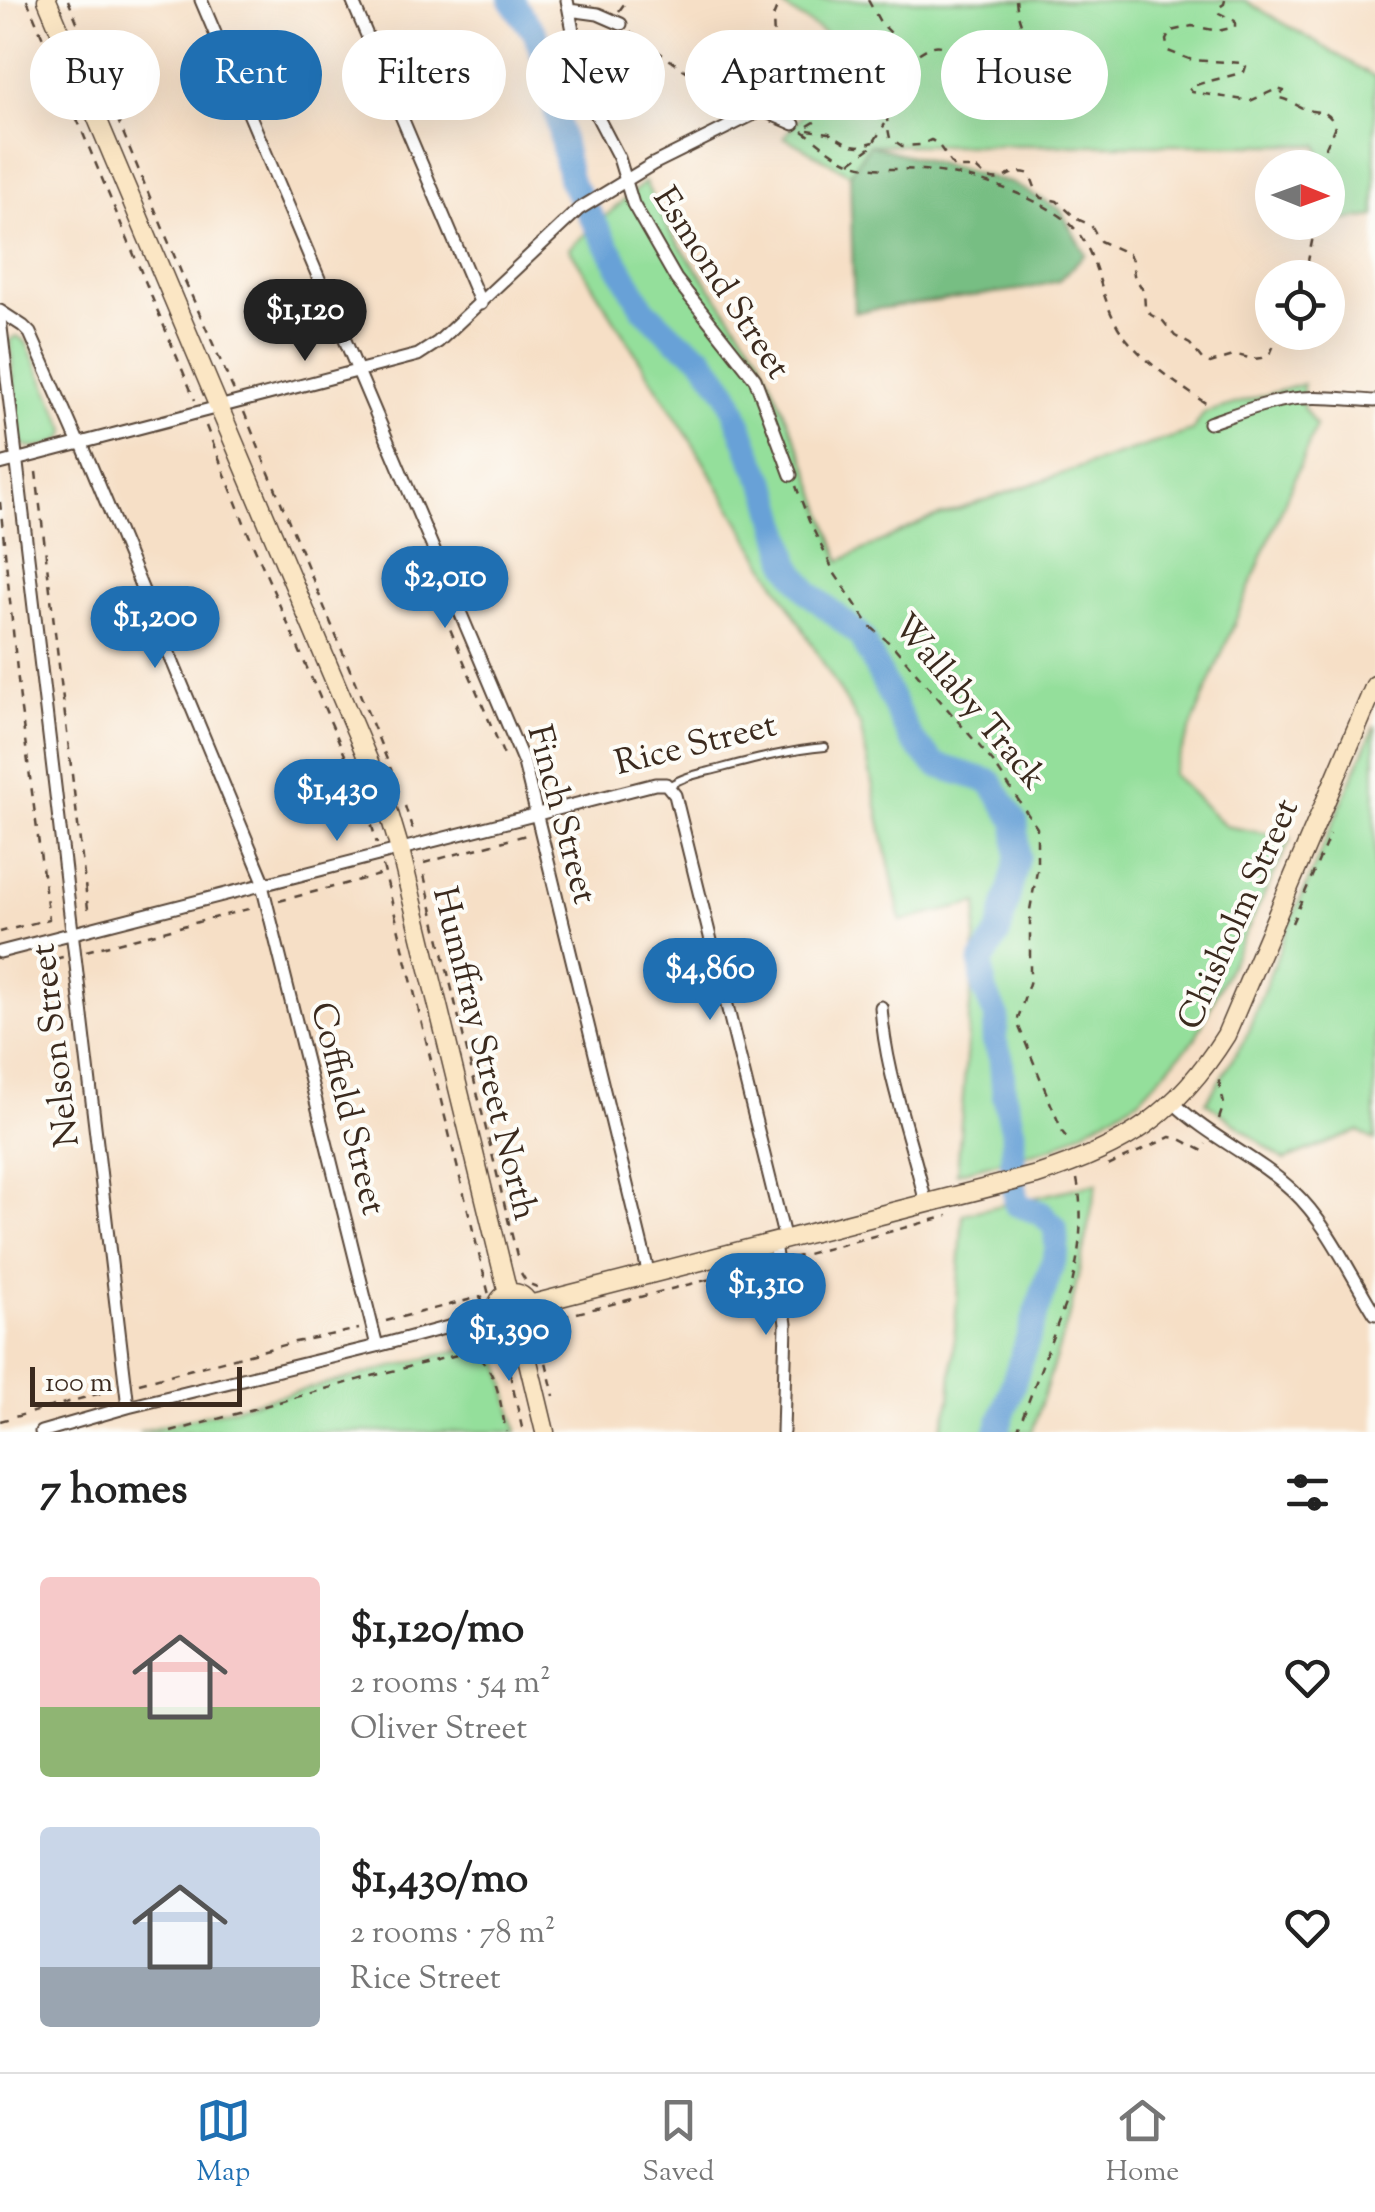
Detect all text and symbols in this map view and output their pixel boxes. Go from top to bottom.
chip: Buy [30,30,160,120]
chip: Rent [180,30,322,120]
chip: Filters [342,30,506,120]
chip: New [526,30,665,120]
chip: Apartment [685,30,921,120]
chip: House [941,30,1108,120]
north arrow [1255,150,1345,240]
map controls [1255,150,1345,350]
street label: Esmond Street [639,178,801,390]
button: locate [1255,260,1345,350]
pin: $1,120 [224,279,386,364]
text: $1,120 [266,288,344,334]
pin: $2,010 [364,546,526,631]
text: $2,010 [403,555,487,601]
pin: $1,200 [74,586,236,671]
text: $1,200 [113,595,197,641]
street label: Wallaby Track [879,604,1057,802]
street label: Rice Street [610,701,782,791]
street label: Finch Street [512,720,608,910]
pin: $1,430 [256,759,418,844]
text: $1,430 [296,768,378,814]
street label: Chisholm Street [1166,791,1314,1039]
street label: Humffray Street North [417,882,549,1226]
pin: $4,860 [629,938,791,1023]
street label: Nelson Street [19,940,95,1150]
text: $4,860 [665,947,755,993]
street label: Coffield Street [295,997,397,1221]
pin: $1,310 [685,1253,847,1338]
text: $1,310 [728,1262,804,1308]
pin: $1,390 [428,1299,590,1384]
text: $1,390 [468,1308,550,1354]
scale bar [30,1362,242,1406]
text: 100 m [45,1364,113,1404]
text: 7 homes [40,1462,188,1522]
icon: filters [1280,1465,1335,1520]
text: $1,120/mo [350,1601,524,1661]
icon: home [120,1617,240,1737]
icon: heart [1280,1650,1335,1705]
text: 2 rooms · 54 m² [350,1661,551,1707]
text: Oliver Street [350,1707,527,1753]
text: $1,430/mo [350,1851,528,1911]
icon: home [120,1867,240,1987]
icon: heart [1280,1900,1335,1955]
text: 2 rooms · 78 m² [350,1911,556,1957]
text: Rice Street [350,1957,501,2003]
tab: Map [196,2093,251,2193]
tab: Saved [642,2093,714,2193]
tab: Home [1106,2093,1179,2193]

